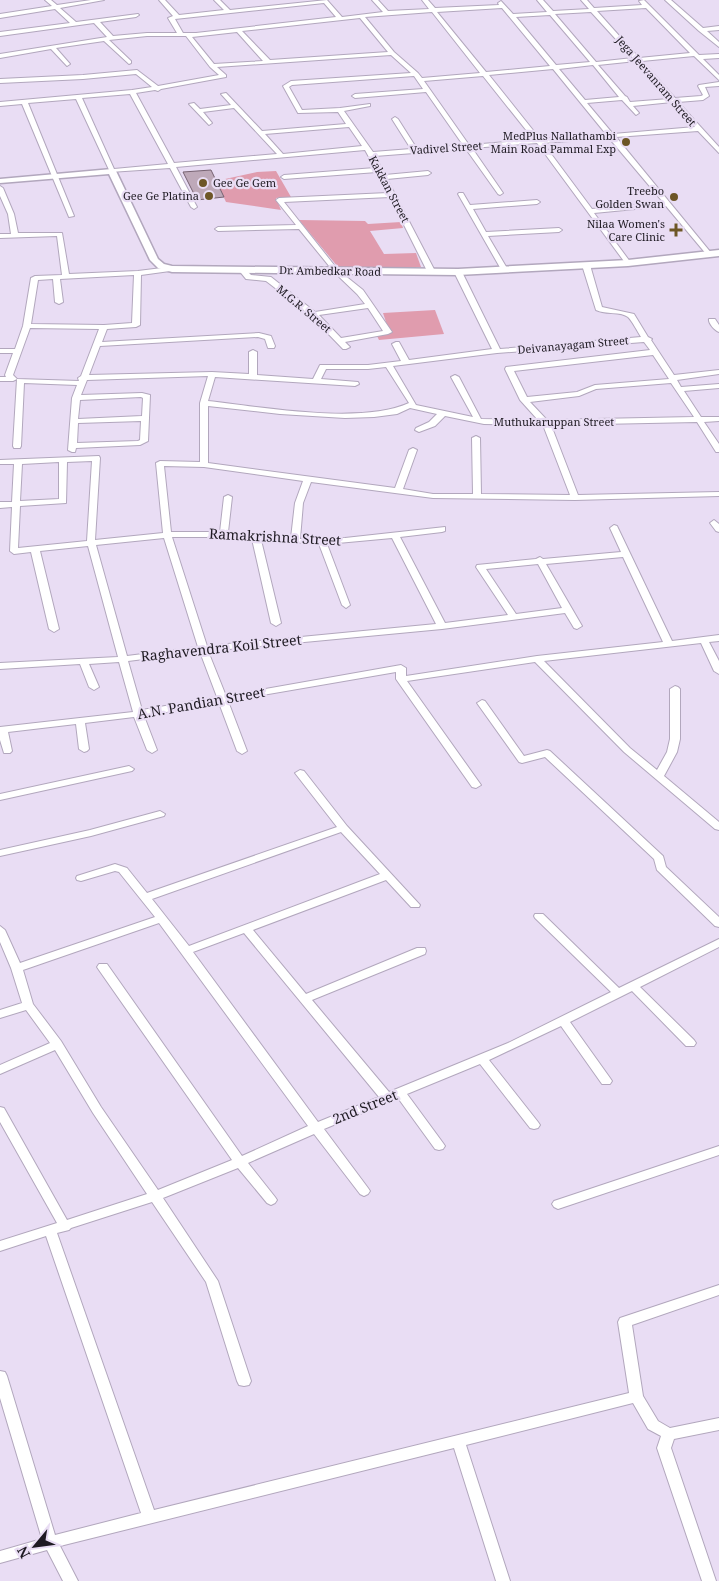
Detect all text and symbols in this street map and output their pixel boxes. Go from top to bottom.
street label: Jega Jeevanram Street [612,32,700,129]
place label: MedPlus Nallathambi Main Road Pammal Exp [491,128,616,156]
marker: MedPlus Nallathambi Main Road Pammal Exp [620,136,632,148]
street label: Vadivel Street [409,137,483,158]
street label: Kakkan Street [366,153,413,225]
place label: Gee Ge Gem [213,175,277,190]
marker: Gee Ge Gem [197,177,209,189]
place label: Treebo Golden Swan [595,183,664,211]
place label: Gee Ge Platina [123,188,199,203]
marker: Gee Ge Platina [203,190,215,202]
marker: Treebo Golden Swan [668,191,680,203]
place label: Nilaa Women's Care Clinic [587,216,665,244]
marker: Nilaa Women's Care Clinic [669,223,683,237]
street label: Dr. Ambedkar Road [279,262,381,279]
street label: M.G.R. Street [274,281,335,336]
street label: Deivanayagam Street [517,332,629,357]
street label: Muthukaruppan Street [494,414,614,429]
street label: Ramakrishna Street [208,524,342,549]
street label: Raghavendra Koil Street [140,630,302,665]
street label: A.N. Pandian Street [136,682,266,723]
street label: 2nd Street [330,1085,400,1128]
north arrow [10,1521,60,1571]
text: N [12,1543,34,1562]

